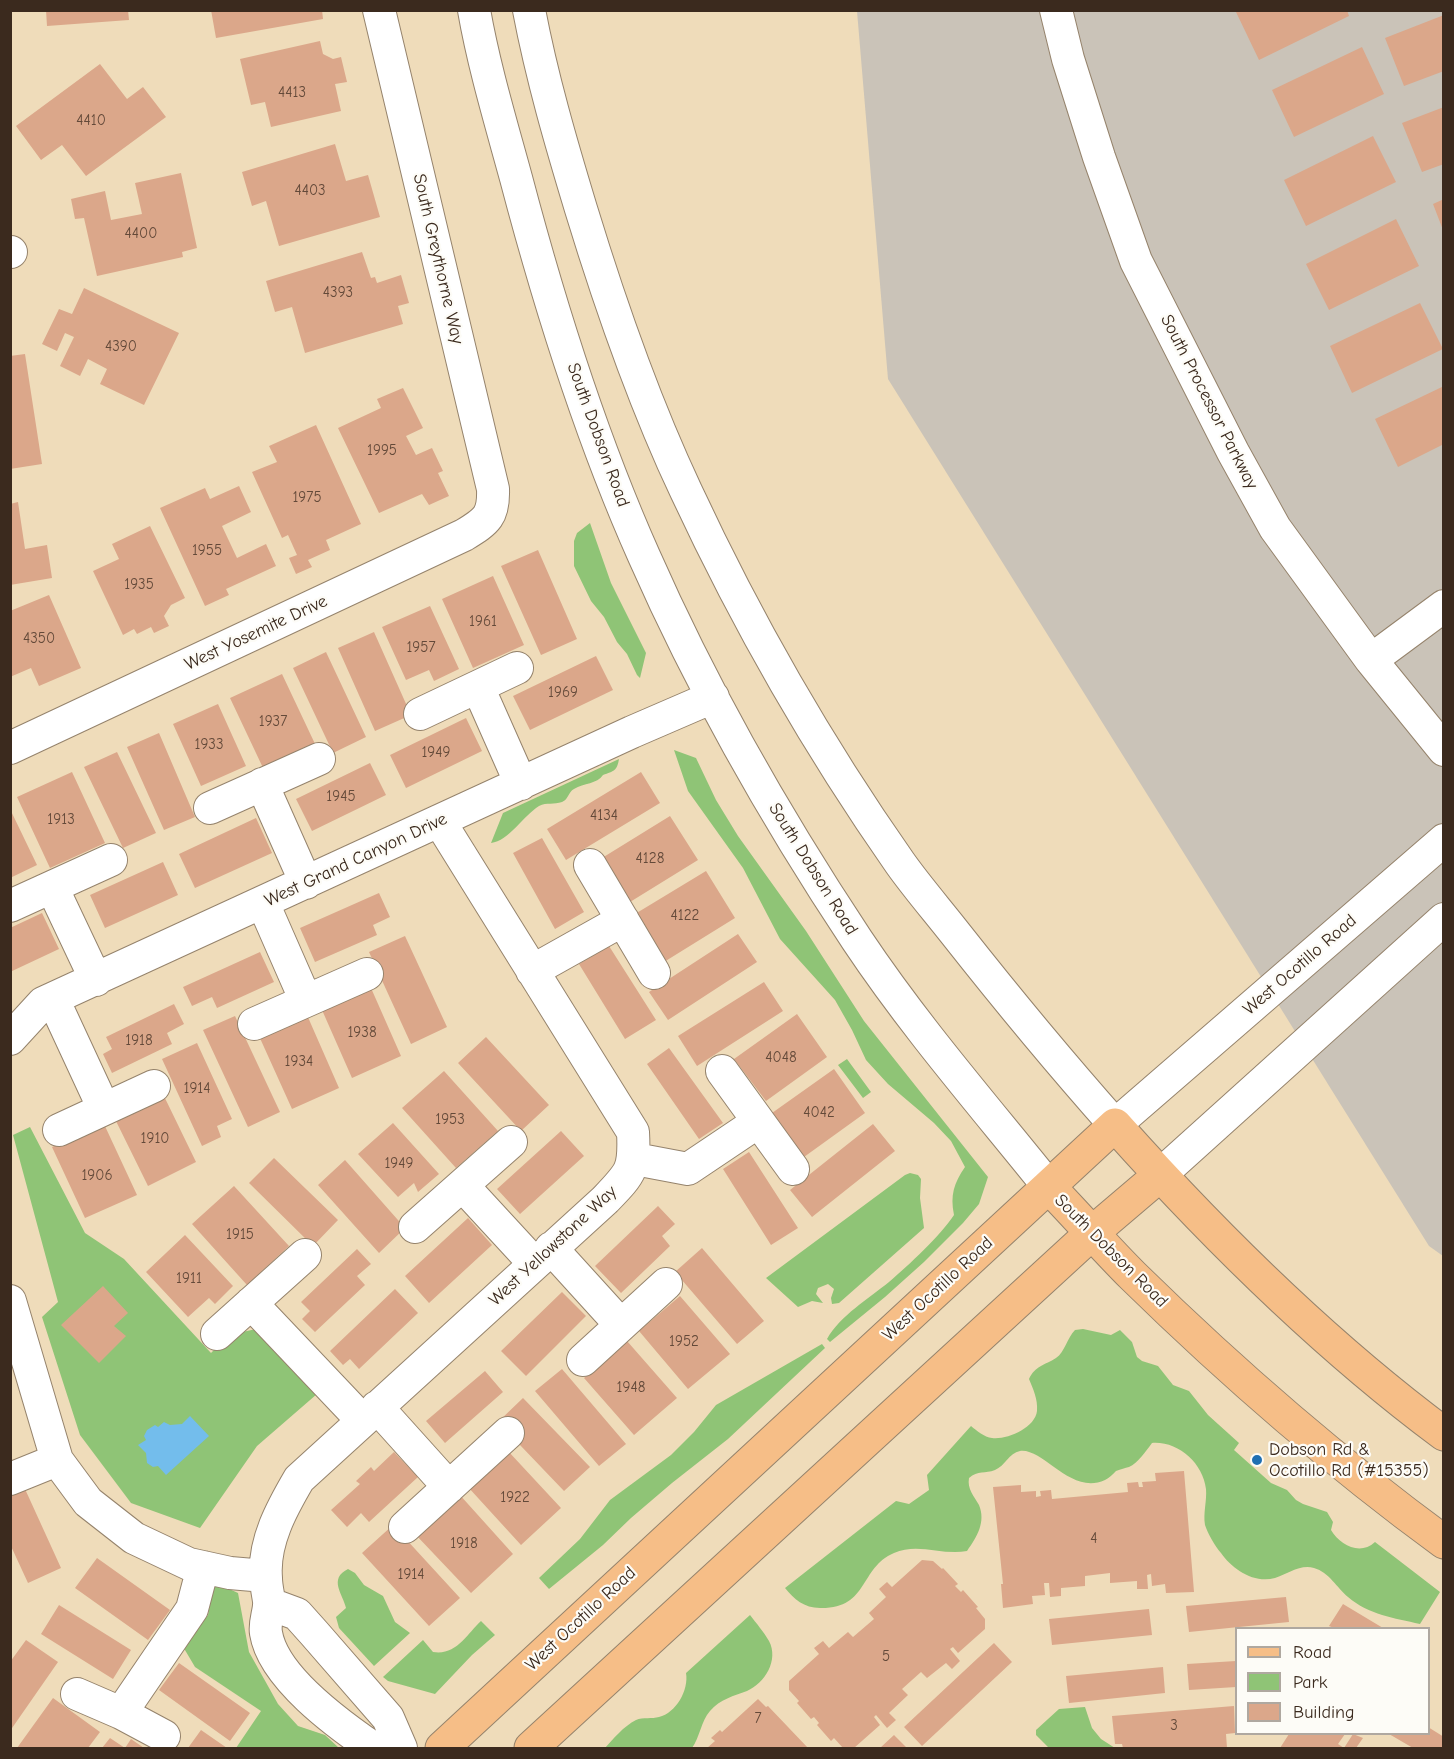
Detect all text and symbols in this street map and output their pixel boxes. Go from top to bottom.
house number: 4413 [278,84,306,102]
house number: 4410 [76,112,106,130]
street label: South Greythorne Way [408,172,468,346]
house number: 4403 [294,182,326,200]
house number: 4400 [125,225,157,243]
house number: 4393 [323,284,353,302]
street label: South Processor Parkway [1155,311,1263,493]
house number: 4390 [105,338,137,356]
street label: South Dobson Road [562,360,634,510]
house number: 1995 [367,442,397,460]
house number: 1975 [292,489,322,507]
house number: 1955 [192,542,222,560]
house number: 1935 [124,576,154,594]
street label: West Yosemite Drive [181,590,331,676]
house number: 1961 [469,613,497,631]
house number: 4350 [23,630,55,648]
house number: 1957 [406,639,436,657]
house number: 1969 [548,684,578,702]
house number: 1937 [259,713,287,731]
house number: 1933 [194,736,224,754]
house number: 1949 [421,744,451,762]
house number: 1945 [326,788,356,806]
street label: South Dobson Road [764,799,862,939]
house number: 4134 [590,807,618,825]
street label: West Grand Canyon Drive [261,808,451,912]
house number: 1913 [47,811,75,829]
house number: 4128 [636,850,664,868]
house number: 4122 [671,907,699,925]
street label: West Ocotillo Road [1239,910,1361,1020]
house number: 1938 [347,1024,377,1042]
house number: 1918 [125,1032,153,1050]
house number: 4048 [765,1049,797,1067]
house number: 1934 [285,1053,313,1071]
house number: 1914 [183,1080,211,1098]
house number: 4042 [803,1104,835,1122]
house number: 1953 [435,1111,465,1129]
house number: 1910 [141,1130,169,1148]
house number: 1949 [384,1155,414,1173]
house number: 1906 [81,1167,113,1185]
street label: West Yellowstone Way [485,1181,621,1311]
street label: South Dobson Road [1050,1190,1172,1312]
house number: 1915 [226,1226,254,1244]
street label: West Ocotillo Road [878,1232,998,1346]
house number: 1911 [176,1270,202,1288]
house number: 1952 [669,1333,699,1351]
house number: 1948 [617,1379,645,1397]
place label: Dobson Rd & Ocotillo Rd (#15355) [1269,1439,1429,1482]
marker: Dobson Rd & Ocotillo Rd (#15355) [1250,1453,1264,1467]
house number: 1922 [500,1489,530,1507]
house number: 4 [1090,1530,1098,1548]
house number: 1918 [450,1535,478,1553]
street label: West Ocotillo Road [521,1562,641,1676]
house number: 1914 [397,1566,425,1584]
legend [1235,1627,1430,1735]
text: Road [1293,1642,1332,1663]
house number: 5 [882,1648,890,1666]
text: Park [1293,1672,1327,1693]
text: Building [1293,1702,1355,1723]
house number: 7 [754,1710,762,1728]
house number: 3 [1170,1717,1178,1735]

